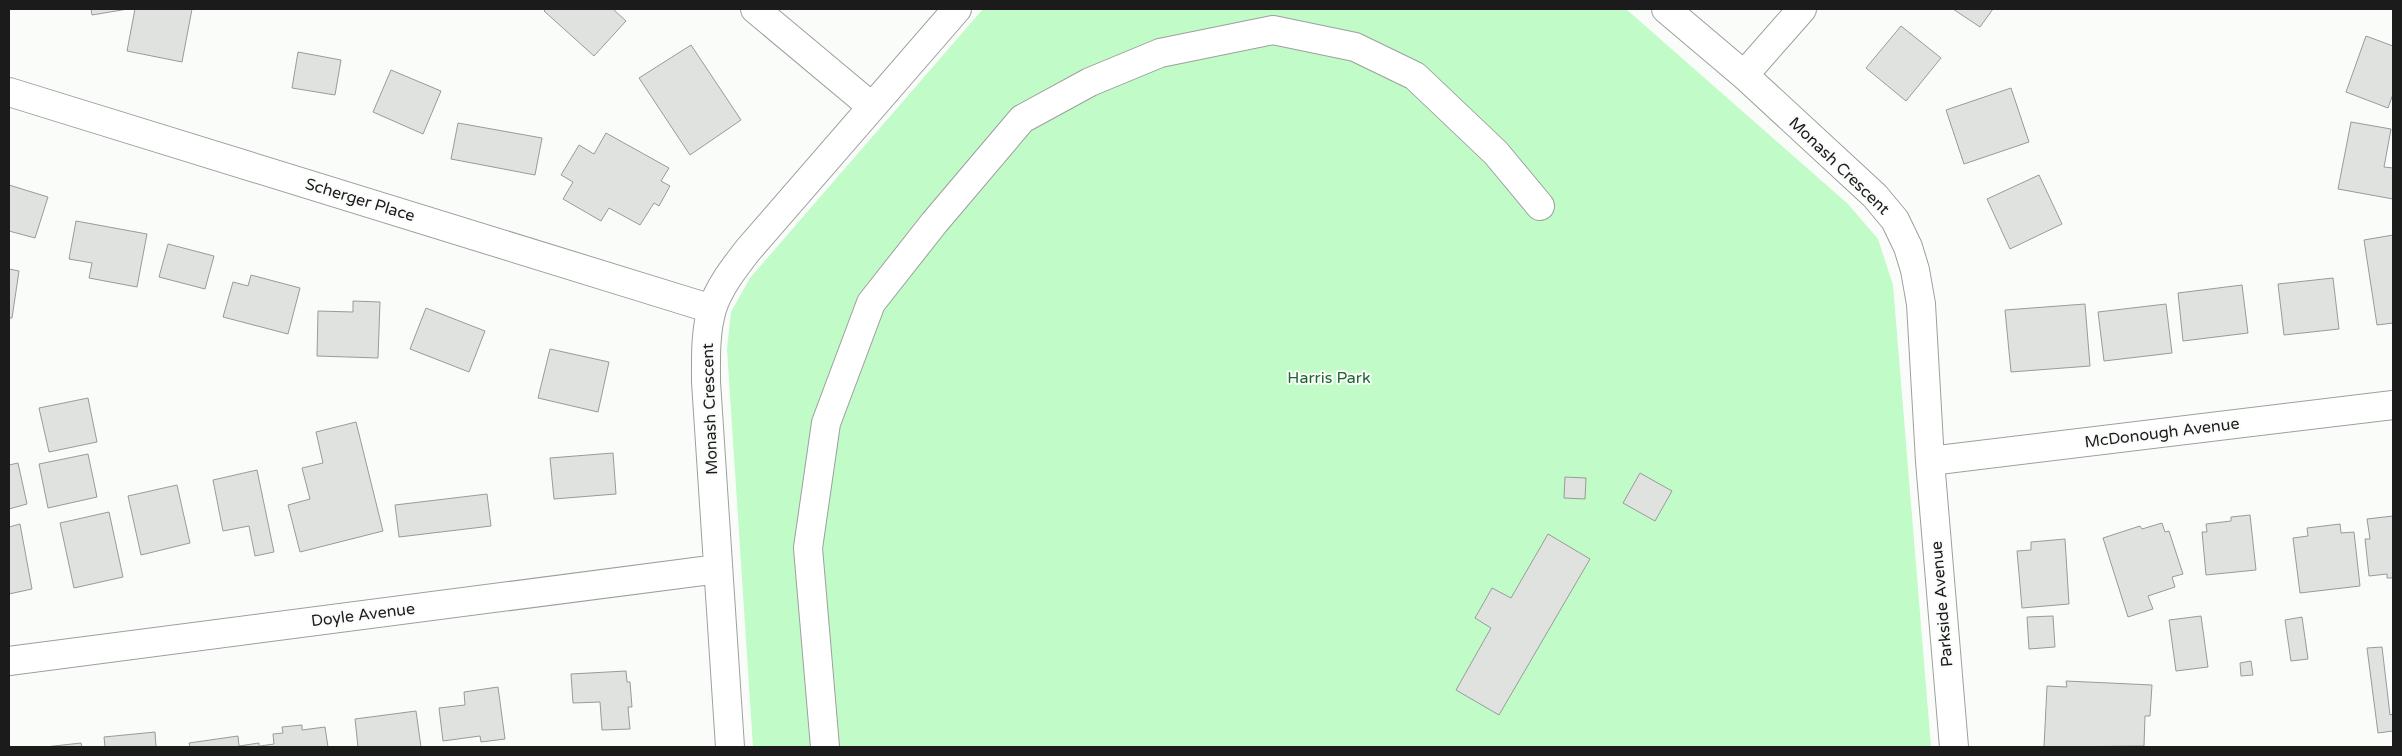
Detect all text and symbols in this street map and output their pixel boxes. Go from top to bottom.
street label: Monash Crescent [1785,113,1893,219]
street label: Scherger Place [303,174,417,226]
street label: Monash Crescent [698,343,722,475]
park label: Harris Park [1287,368,1371,388]
street label: McDonough Avenue [2084,414,2240,452]
street label: Parkside Avenue [1927,540,1957,668]
street label: Doyle Avenue [310,599,416,631]

